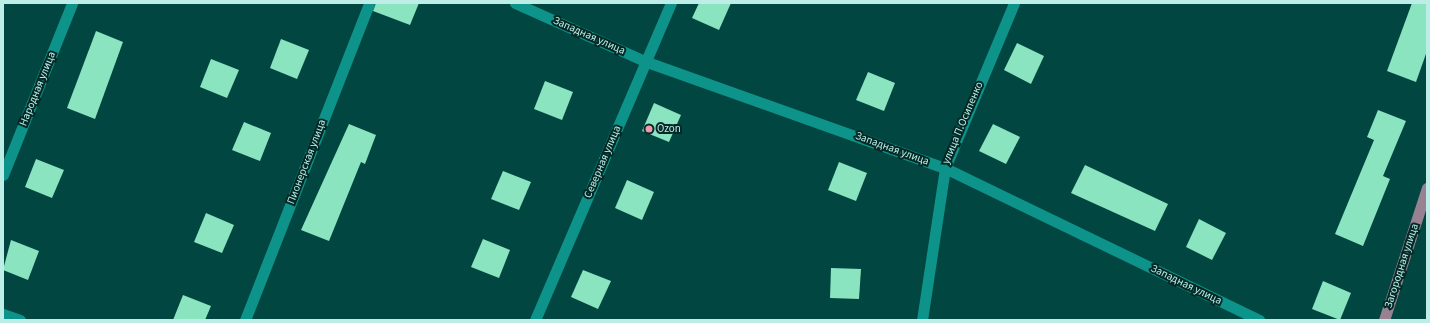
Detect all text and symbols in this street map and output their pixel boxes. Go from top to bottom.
street label: Западная улица [551,14,627,58]
street label: Народная улица [17,50,59,128]
street label: улица П.Осипенко [940,80,986,166]
street label: Пионерская улица [285,118,329,206]
place label: Ozon [657,122,681,136]
street label: Северная улица [582,124,624,200]
marker: Ozon [644,124,654,134]
street label: Западная улица [853,130,931,168]
street label: Загородная улица [1382,222,1422,310]
street label: Западная улица [1148,262,1224,308]

